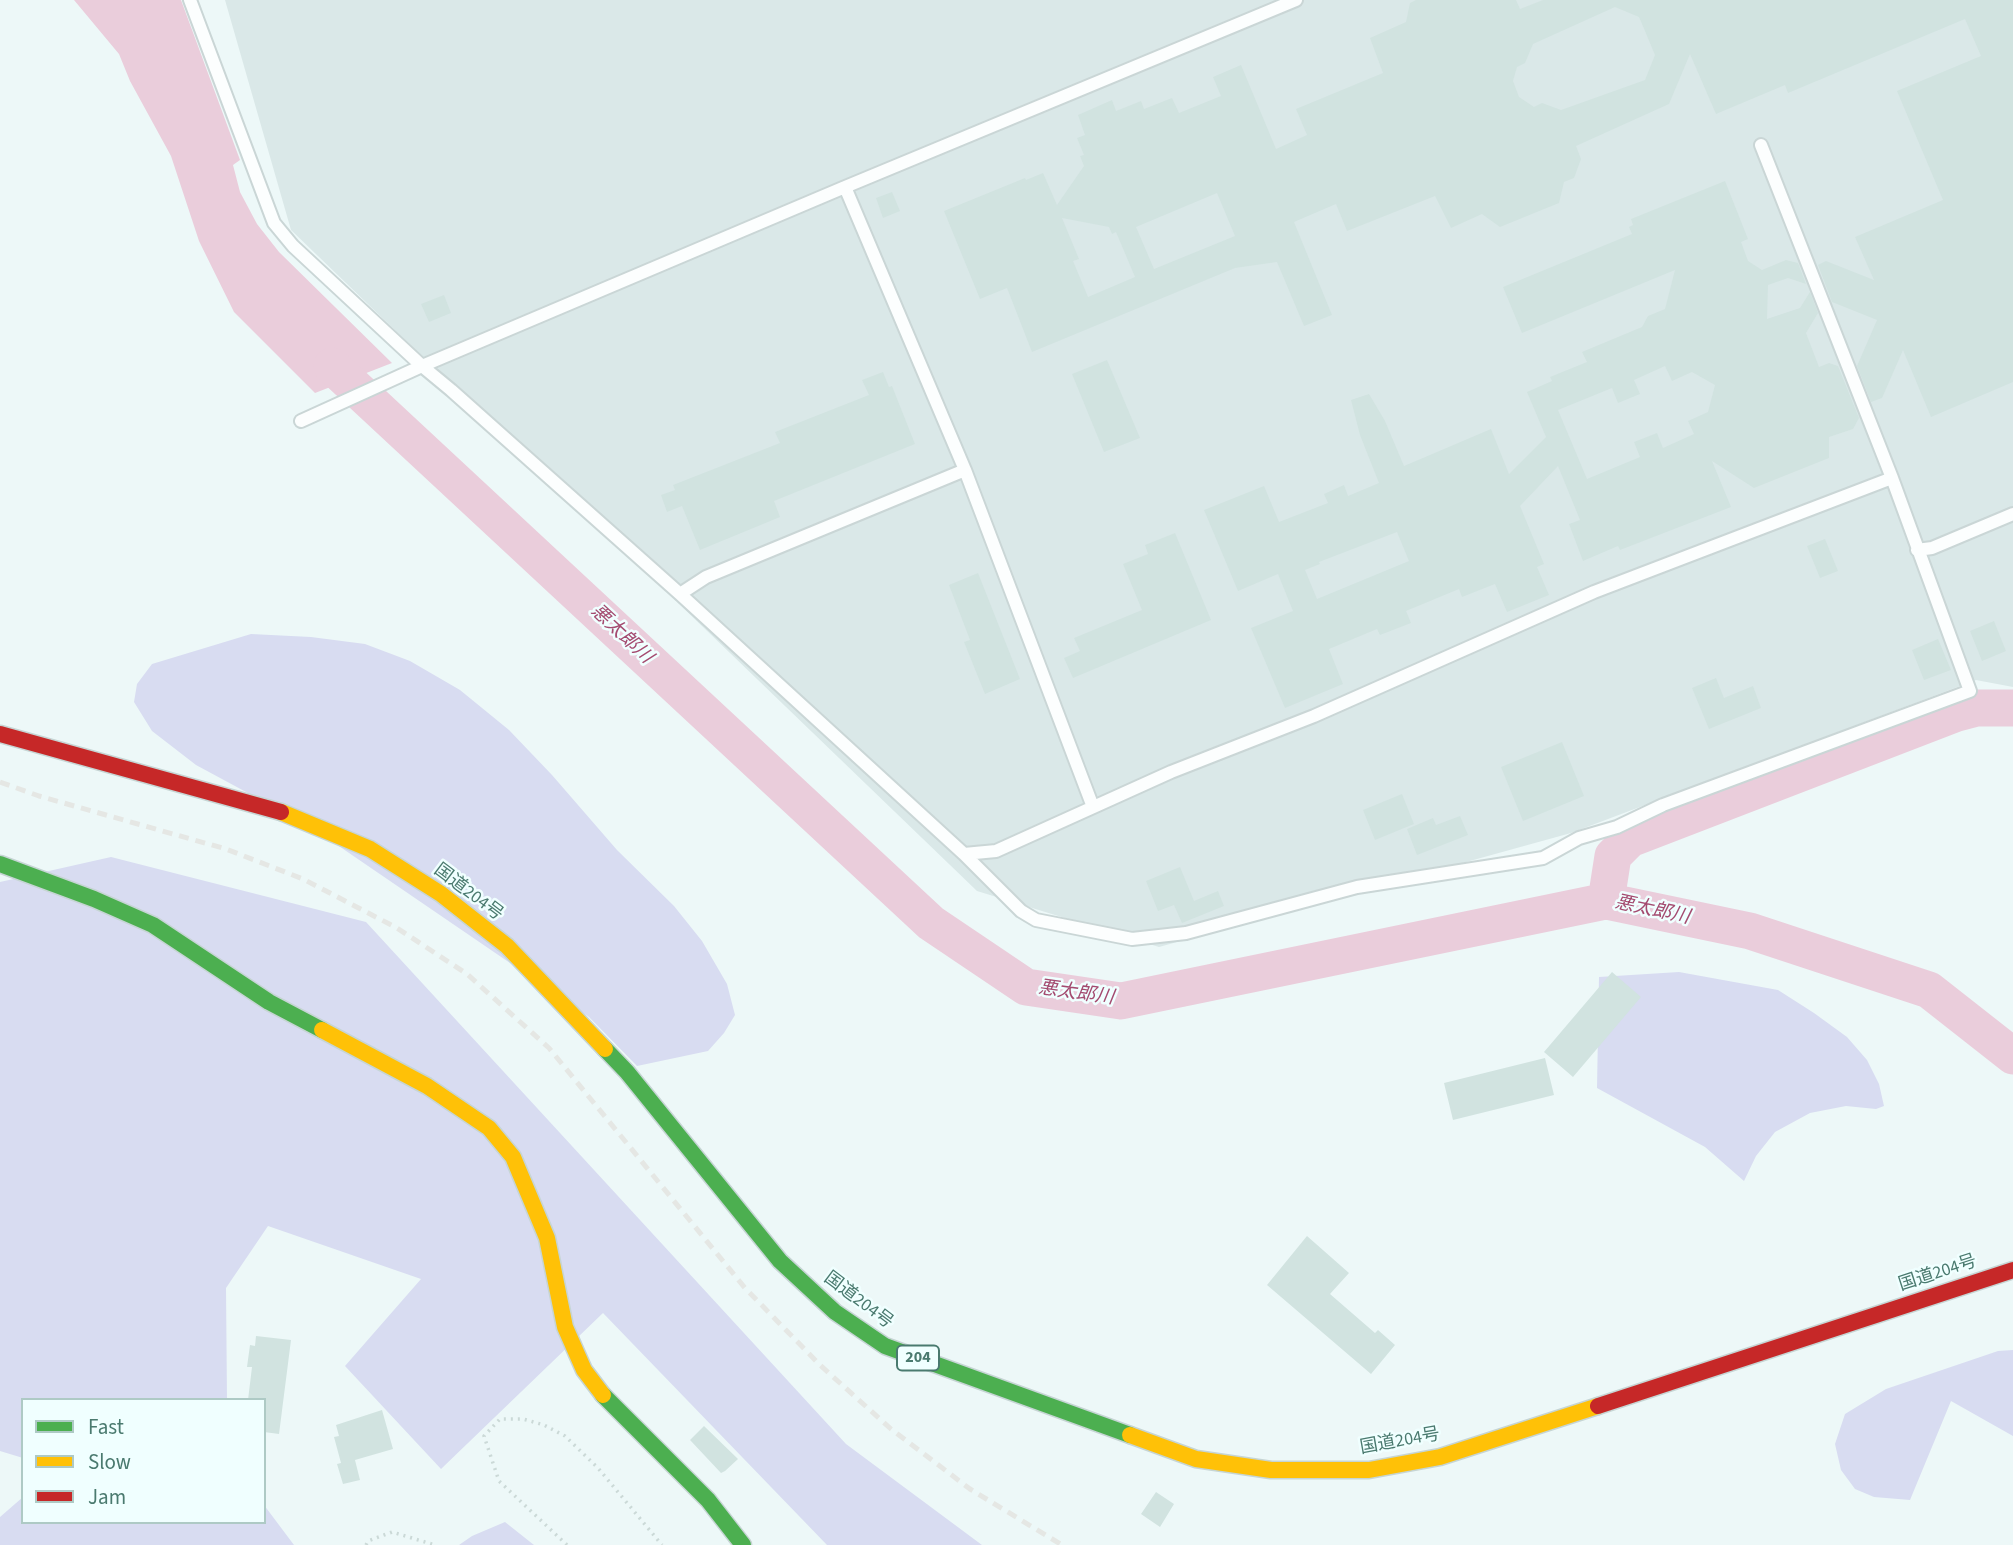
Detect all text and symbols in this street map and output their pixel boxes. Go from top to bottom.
water label: 悪太郎川 [585,601,657,669]
street label: 国道204号 [429,860,507,926]
water label: 悪太郎川 [1612,892,1692,930]
water label: 悪太郎川 [1037,977,1115,1011]
street label: 国道204号 [1896,1251,1980,1297]
street label: 国道204号 [819,1268,897,1334]
road number: 204 [897,1346,939,1370]
legend [21,1398,266,1524]
text: Fast [88,1412,124,1442]
street label: 国道204号 [1358,1424,1442,1460]
text: Slow [88,1447,131,1477]
text: Jam [88,1482,126,1512]

